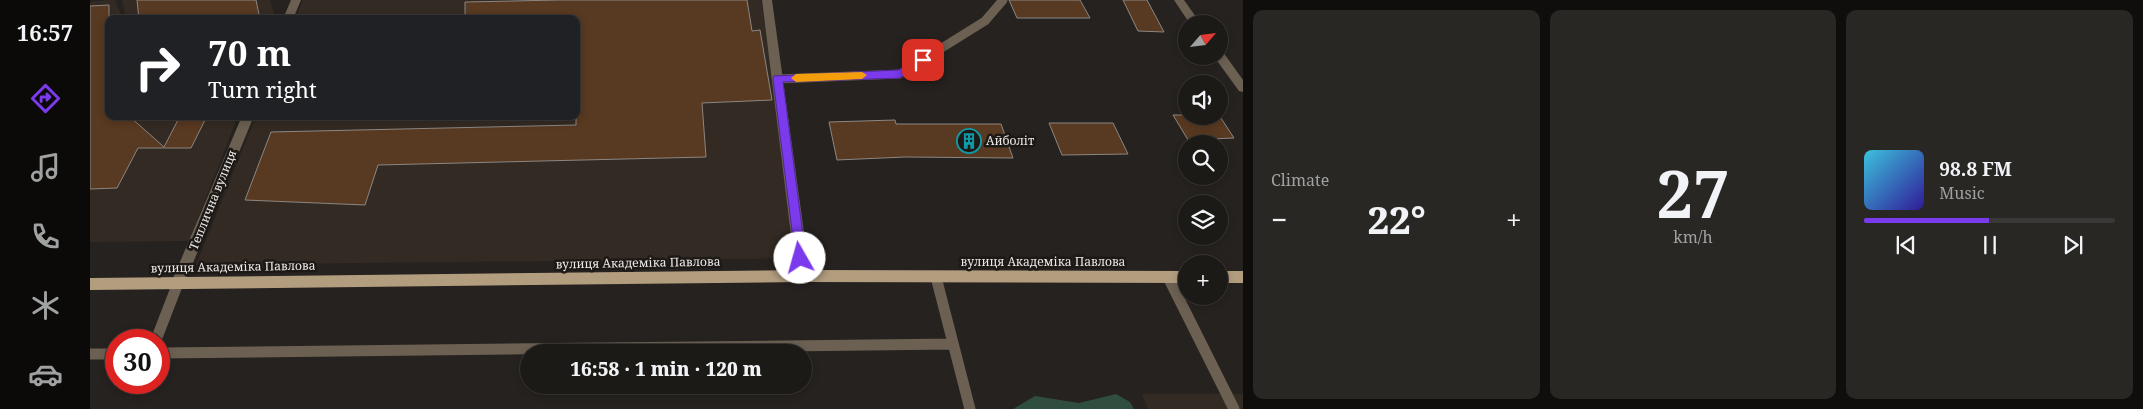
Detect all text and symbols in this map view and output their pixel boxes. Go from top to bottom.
north arrow [1178,15,1228,65]
map controls [1178,15,1228,305]
text: 16:57 [17,17,73,47]
text: 70 m [208,29,291,76]
icon: right [125,35,190,100]
pin [902,39,944,81]
icon: arrive [909,46,937,74]
text: Turn right [208,74,317,104]
button: sound [1178,75,1228,125]
icon: directions [28,81,63,116]
building icon: Айболіт [956,128,982,154]
place label: Айболіт [986,132,1035,149]
button: search [1178,135,1228,185]
street label: Теплична вулиця [185,147,240,252]
text: 27 [1656,149,1730,237]
icon: music [28,150,63,185]
text: 98.8 FM [1939,156,2012,182]
text: Climate [1271,169,1329,191]
text: Music [1939,182,1985,204]
text: 22° [1367,193,1426,245]
button: layers [1178,195,1228,245]
text: − [1271,200,1287,238]
text: + [1506,200,1522,238]
icon: phone [28,219,63,254]
text: km/h [1673,226,1713,248]
position arrow [773,231,825,283]
icon: previous [1892,231,1920,259]
icon: pause [1976,231,2004,259]
icon: next [2059,231,2087,259]
street label: вулиця Академіка Павлова [555,253,721,272]
street label: вулиця Академіка Павлова [961,253,1126,270]
button: + [1178,255,1228,305]
street label: вулиця Академіка Павлова [150,257,316,276]
icon: climate [28,288,63,323]
speed limit sign: 30 [105,329,170,394]
text: 16:58 · 1 min · 120 m [570,356,762,382]
icon: car [28,357,63,392]

